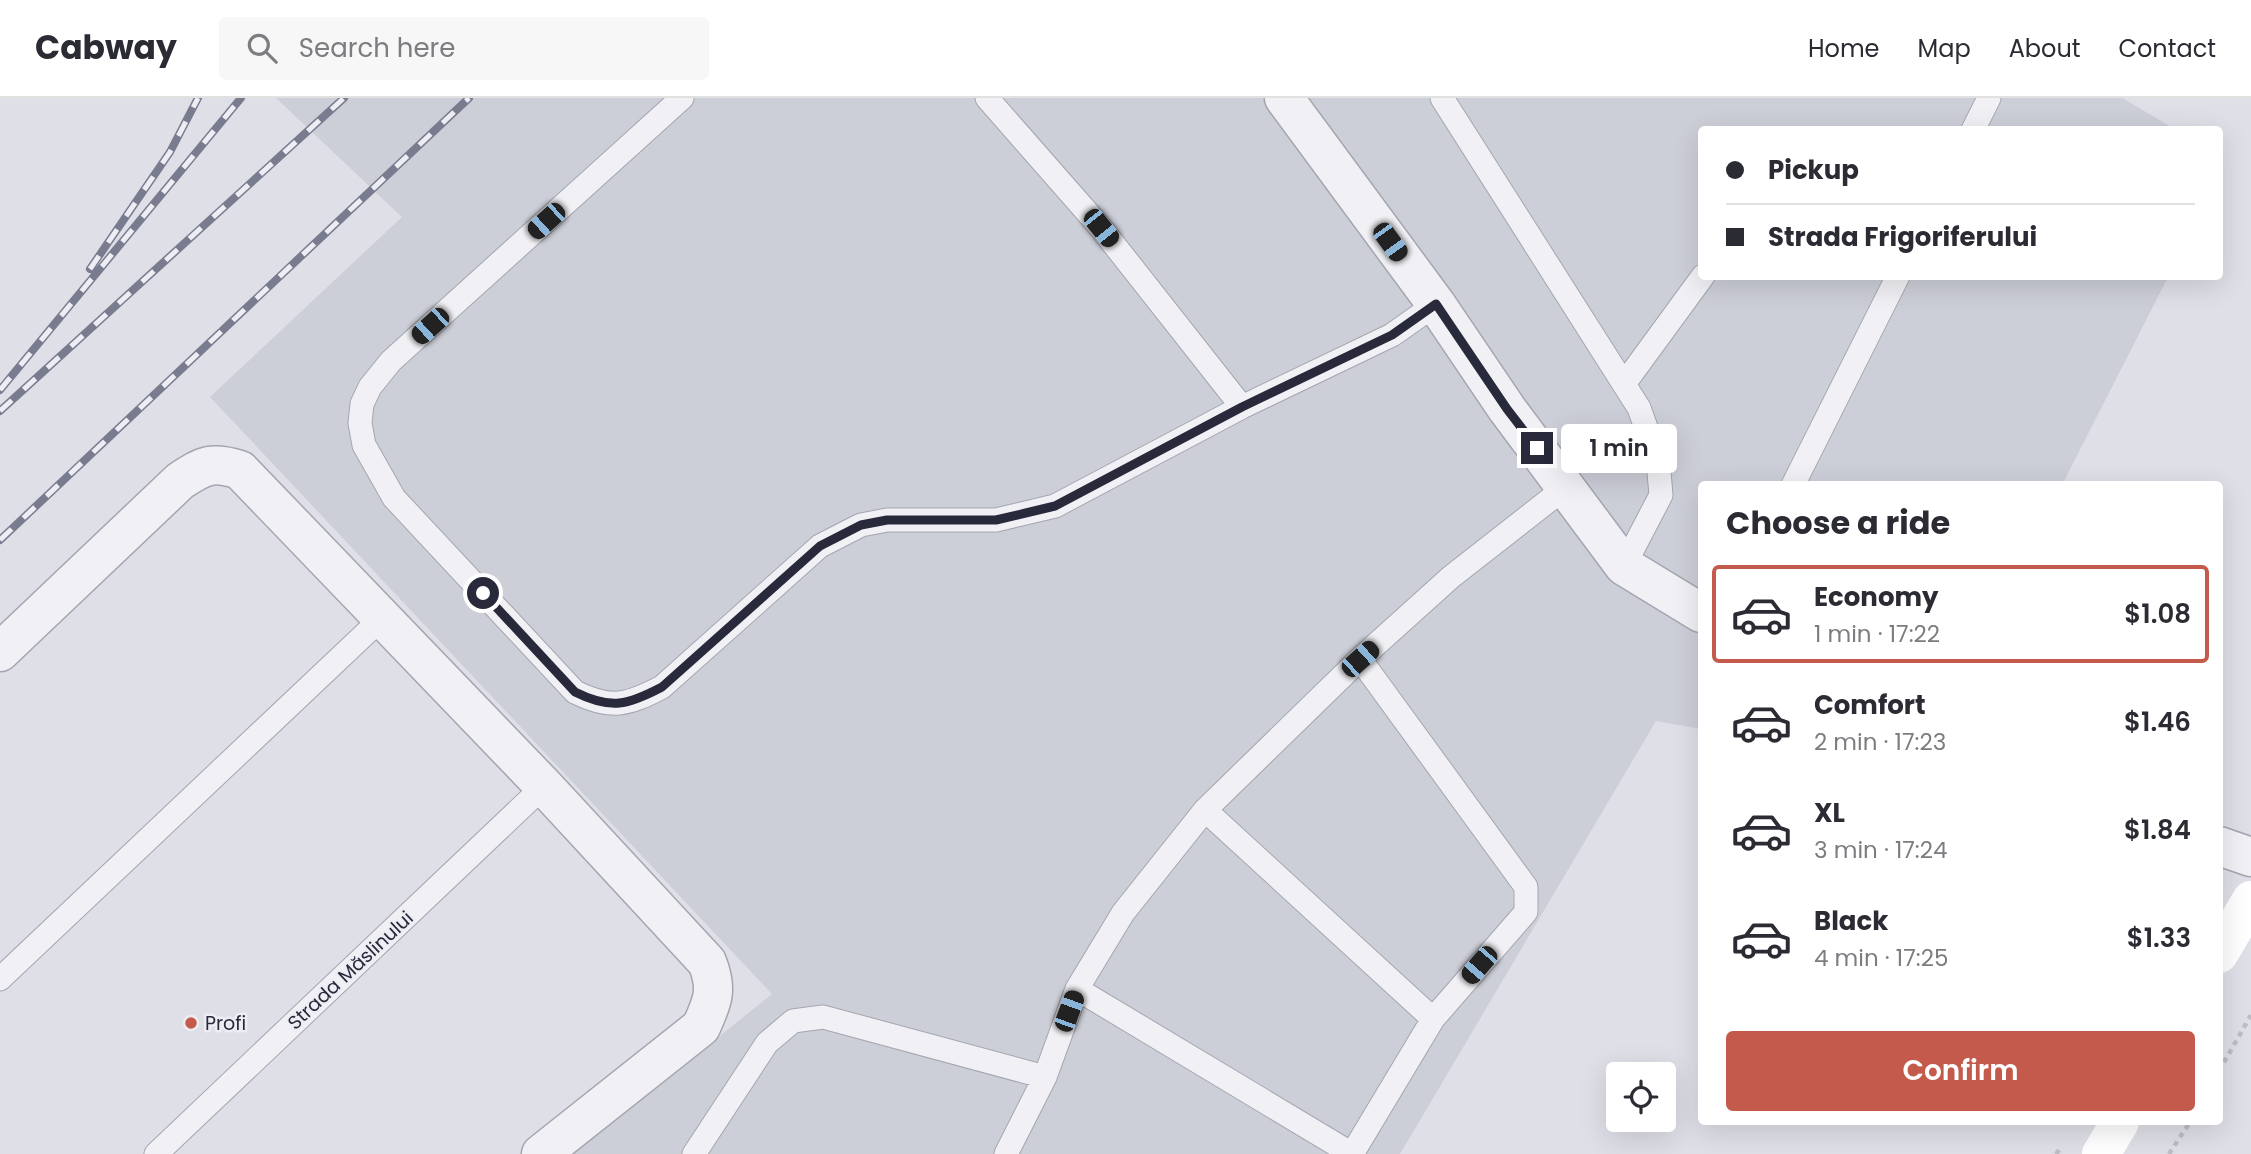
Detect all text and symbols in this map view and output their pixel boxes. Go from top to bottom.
search box [219,17,709,80]
text: Cabway [35,24,177,71]
icon: search [243,29,281,67]
text: Search here [299,30,455,66]
text: Home [1808,32,1880,65]
text: Map [1918,32,1971,65]
text: About [2009,32,2080,65]
text: Contact [2118,32,2216,65]
text: Pickup [1768,152,1859,188]
car [524,199,569,243]
car [1080,205,1123,251]
car [1370,219,1411,265]
text: Strada Frigoriferului [1768,219,2037,255]
car [408,304,453,348]
callout: 1 min [1562,424,1677,472]
route end [1521,432,1553,464]
text: 1 min [1589,432,1649,464]
text: Choose a ride [1726,500,1950,545]
route start [467,577,499,609]
text: Economy [1814,579,1938,615]
icon: car [1730,583,1793,646]
text: $1.08 [2124,596,2191,632]
text: 1 min · 17:22 [1814,618,1940,650]
car [1338,637,1383,681]
text: Comfort [1814,687,1926,723]
icon: car [1730,691,1793,754]
text: $1.46 [2124,704,2191,740]
text: 2 min · 17:23 [1814,726,1946,758]
text: XL [1814,795,1845,831]
icon: car [1730,799,1793,862]
text: $1.84 [2124,812,2191,848]
text: 3 min · 17:24 [1814,834,1947,866]
text: Black [1814,903,1888,939]
street label: Strada Măslinului [282,905,419,1036]
icon: car [1730,907,1793,970]
text: $1.33 [2127,920,2191,956]
car [1458,942,1501,988]
text: 4 min · 17:25 [1814,942,1948,974]
car [1052,988,1087,1034]
place label: Profi [205,1010,246,1037]
marker: Profi [183,1015,199,1031]
button: Confirm [1726,1031,2195,1111]
map controls [1606,1062,1676,1132]
button: locate [1606,1062,1676,1132]

